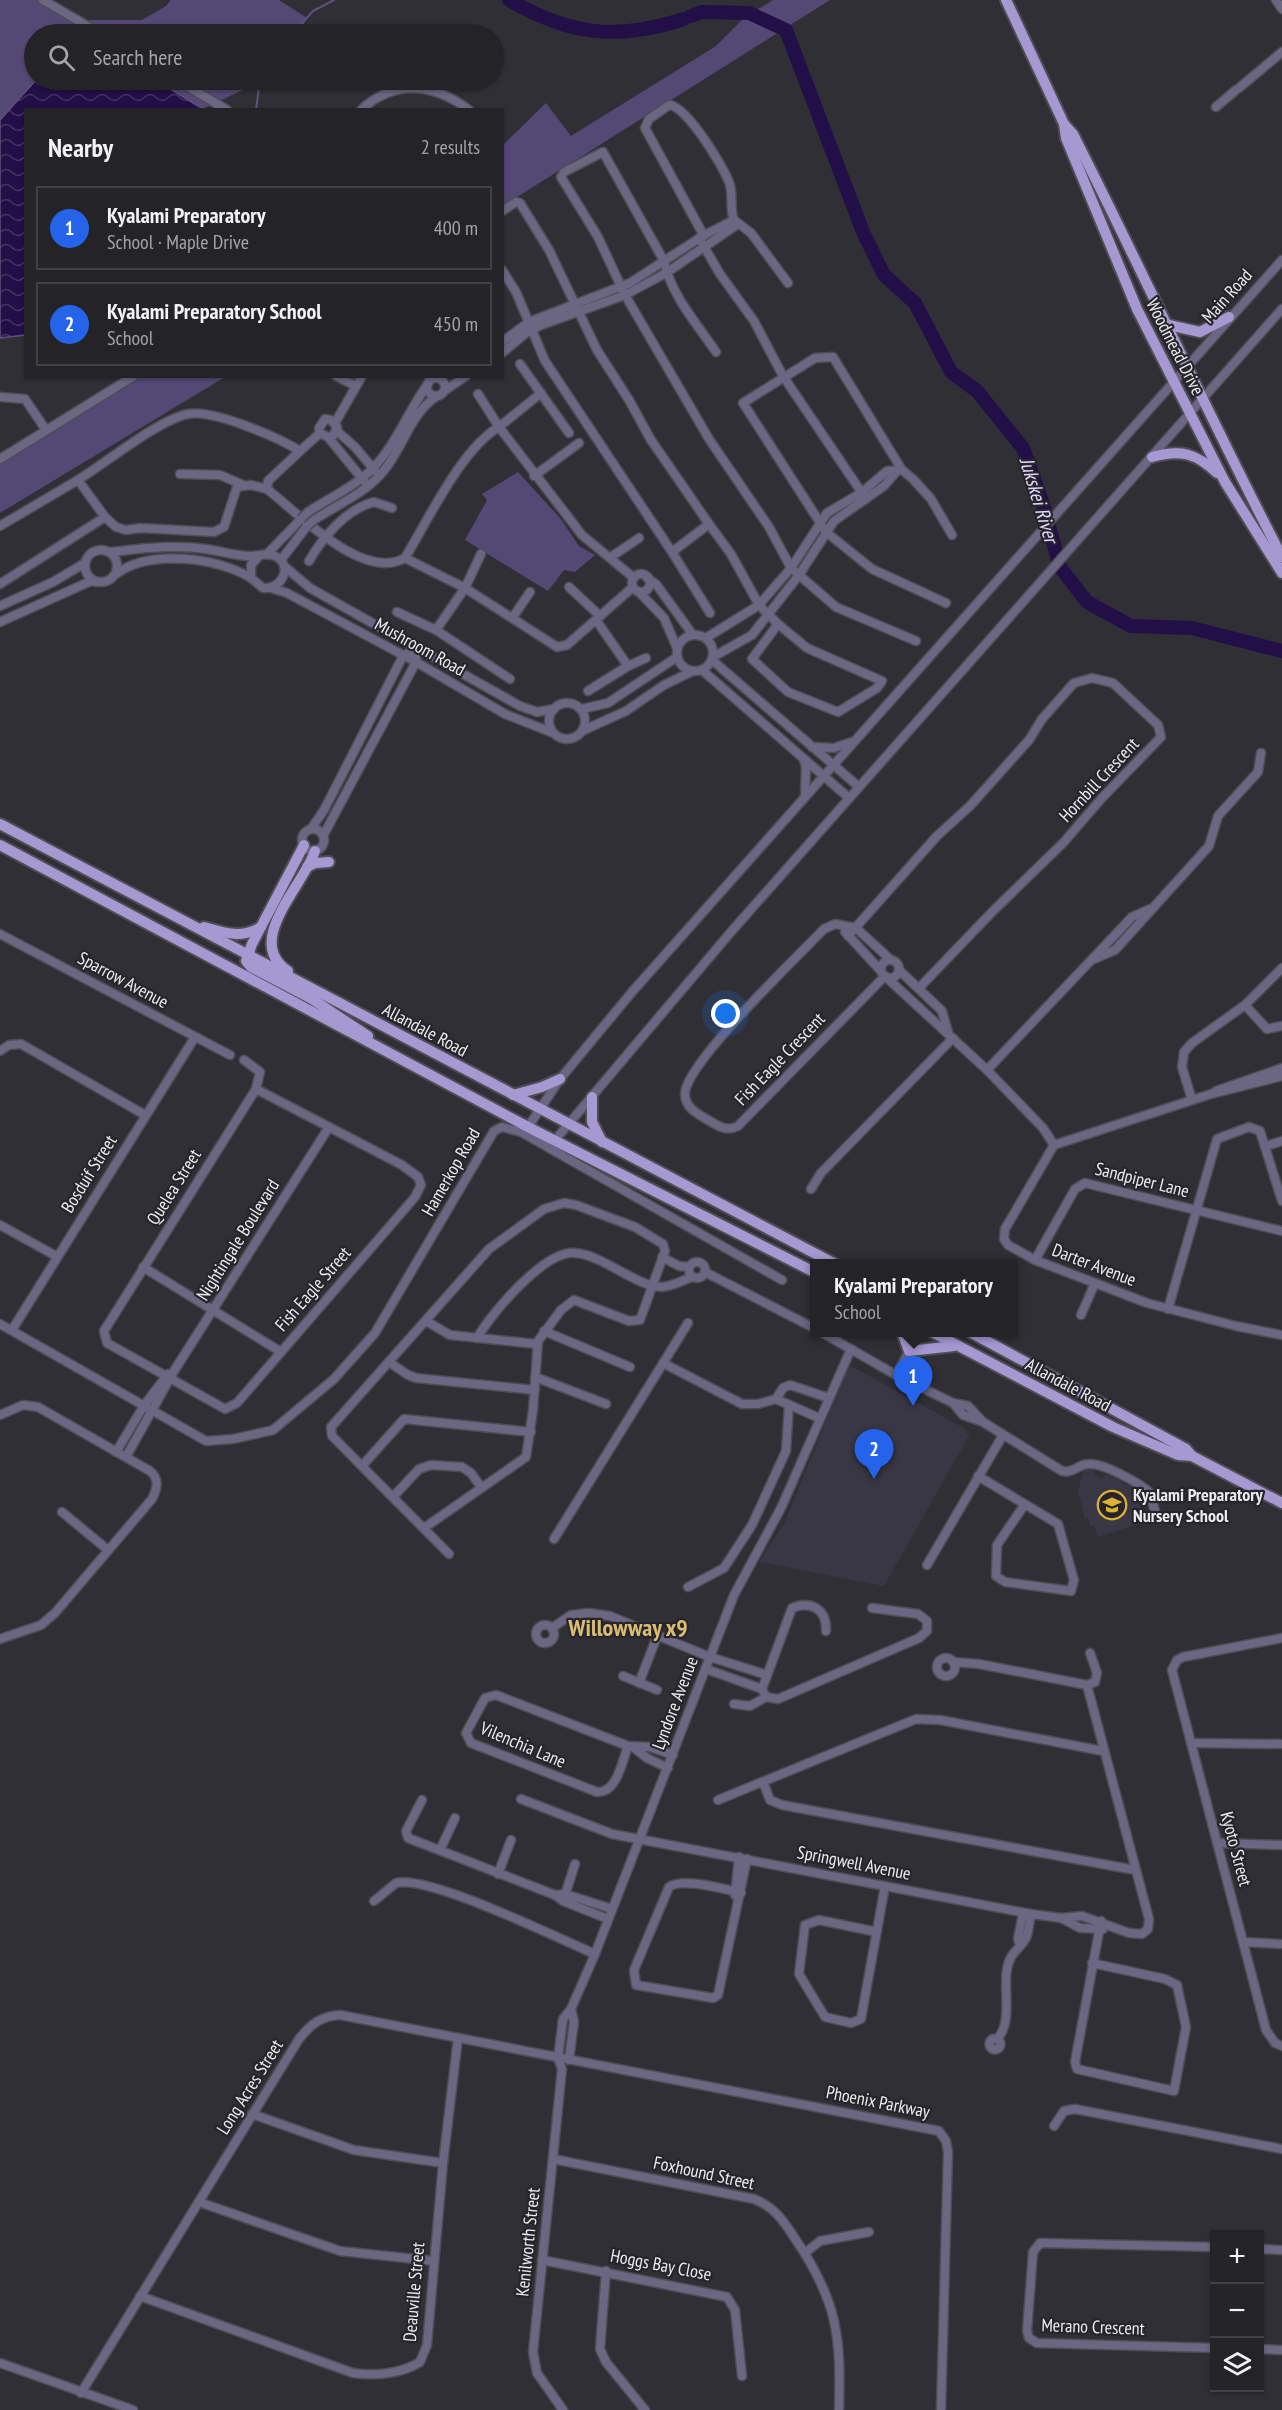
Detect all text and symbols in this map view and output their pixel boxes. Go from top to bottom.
search box [24,24,504,90]
icon: search [45,41,78,74]
text: Search here [93,43,182,71]
text: Nearby [48,131,113,164]
text: 2 results [421,134,480,160]
text: Kyalami Preparatory [107,201,266,229]
text: 1 [65,215,74,241]
text: 400 m [434,215,478,241]
text: School · Maple Drive [107,229,249,255]
street label: Main Road [1196,264,1257,328]
street label: Woodmead Drive [1141,295,1210,399]
text: Kyalami Preparatory School [107,297,322,325]
text: 2 [65,311,74,337]
text: 450 m [434,311,478,337]
text: School [107,325,153,351]
water label: Jukskei River [1013,453,1065,548]
street label: Mushroom Road [371,612,470,681]
street label: Hornbill Crescent [1054,733,1144,827]
street label: Sparrow Avenue [74,946,172,1013]
street label: Allandale Road [379,998,472,1062]
your location [711,999,740,1028]
street label: Fish Eagle Crescent [730,1007,830,1110]
street label: Hamerkop Road [416,1124,485,1220]
street label: Bosduif Street [56,1130,122,1217]
street label: Quelea Street [141,1145,206,1229]
street label: Sandpiper Lane [1093,1157,1192,1202]
street label: Nightingale Boulevard [191,1175,284,1305]
street label: Darter Avenue [1049,1238,1139,1291]
street label: Fish Eagle Street [270,1242,356,1336]
popup [810,1259,1017,1337]
text: Kyalami Preparatory [834,1271,993,1299]
text: School [834,1299,881,1325]
street label: Allandale Road [1022,1353,1115,1417]
pin: 1 [894,1356,932,1406]
pin: 2 [854,1430,894,1479]
place label: Kyalami Preparatory Nursery School [1133,1483,1264,1527]
school or university icon: Kyalami Preparatory Nursery School [1096,1489,1128,1521]
district label: Willowway x9 [567,1612,688,1643]
street label: Lyndore Avenue [646,1653,703,1752]
street label: Vilenchia Lane [476,1716,569,1773]
street label: Kyoto Street [1215,1809,1257,1889]
street label: Springwell Avenue [795,1840,913,1885]
street label: Long Acres Street [211,2035,288,2139]
street label: Phoenix Parkway [824,2080,932,2123]
street label: Foxhound Street [652,2151,757,2194]
street label: Kenilworth Street [510,2186,545,2297]
map controls [1210,2230,1264,2392]
button: + [1210,2230,1264,2284]
street label: Deauville Street [398,2241,429,2343]
street label: Hoggs Bay Close [609,2243,714,2286]
button: − [1210,2284,1264,2338]
street label: Merano Crescent [1041,2313,1145,2340]
button: layers [1210,2338,1264,2392]

